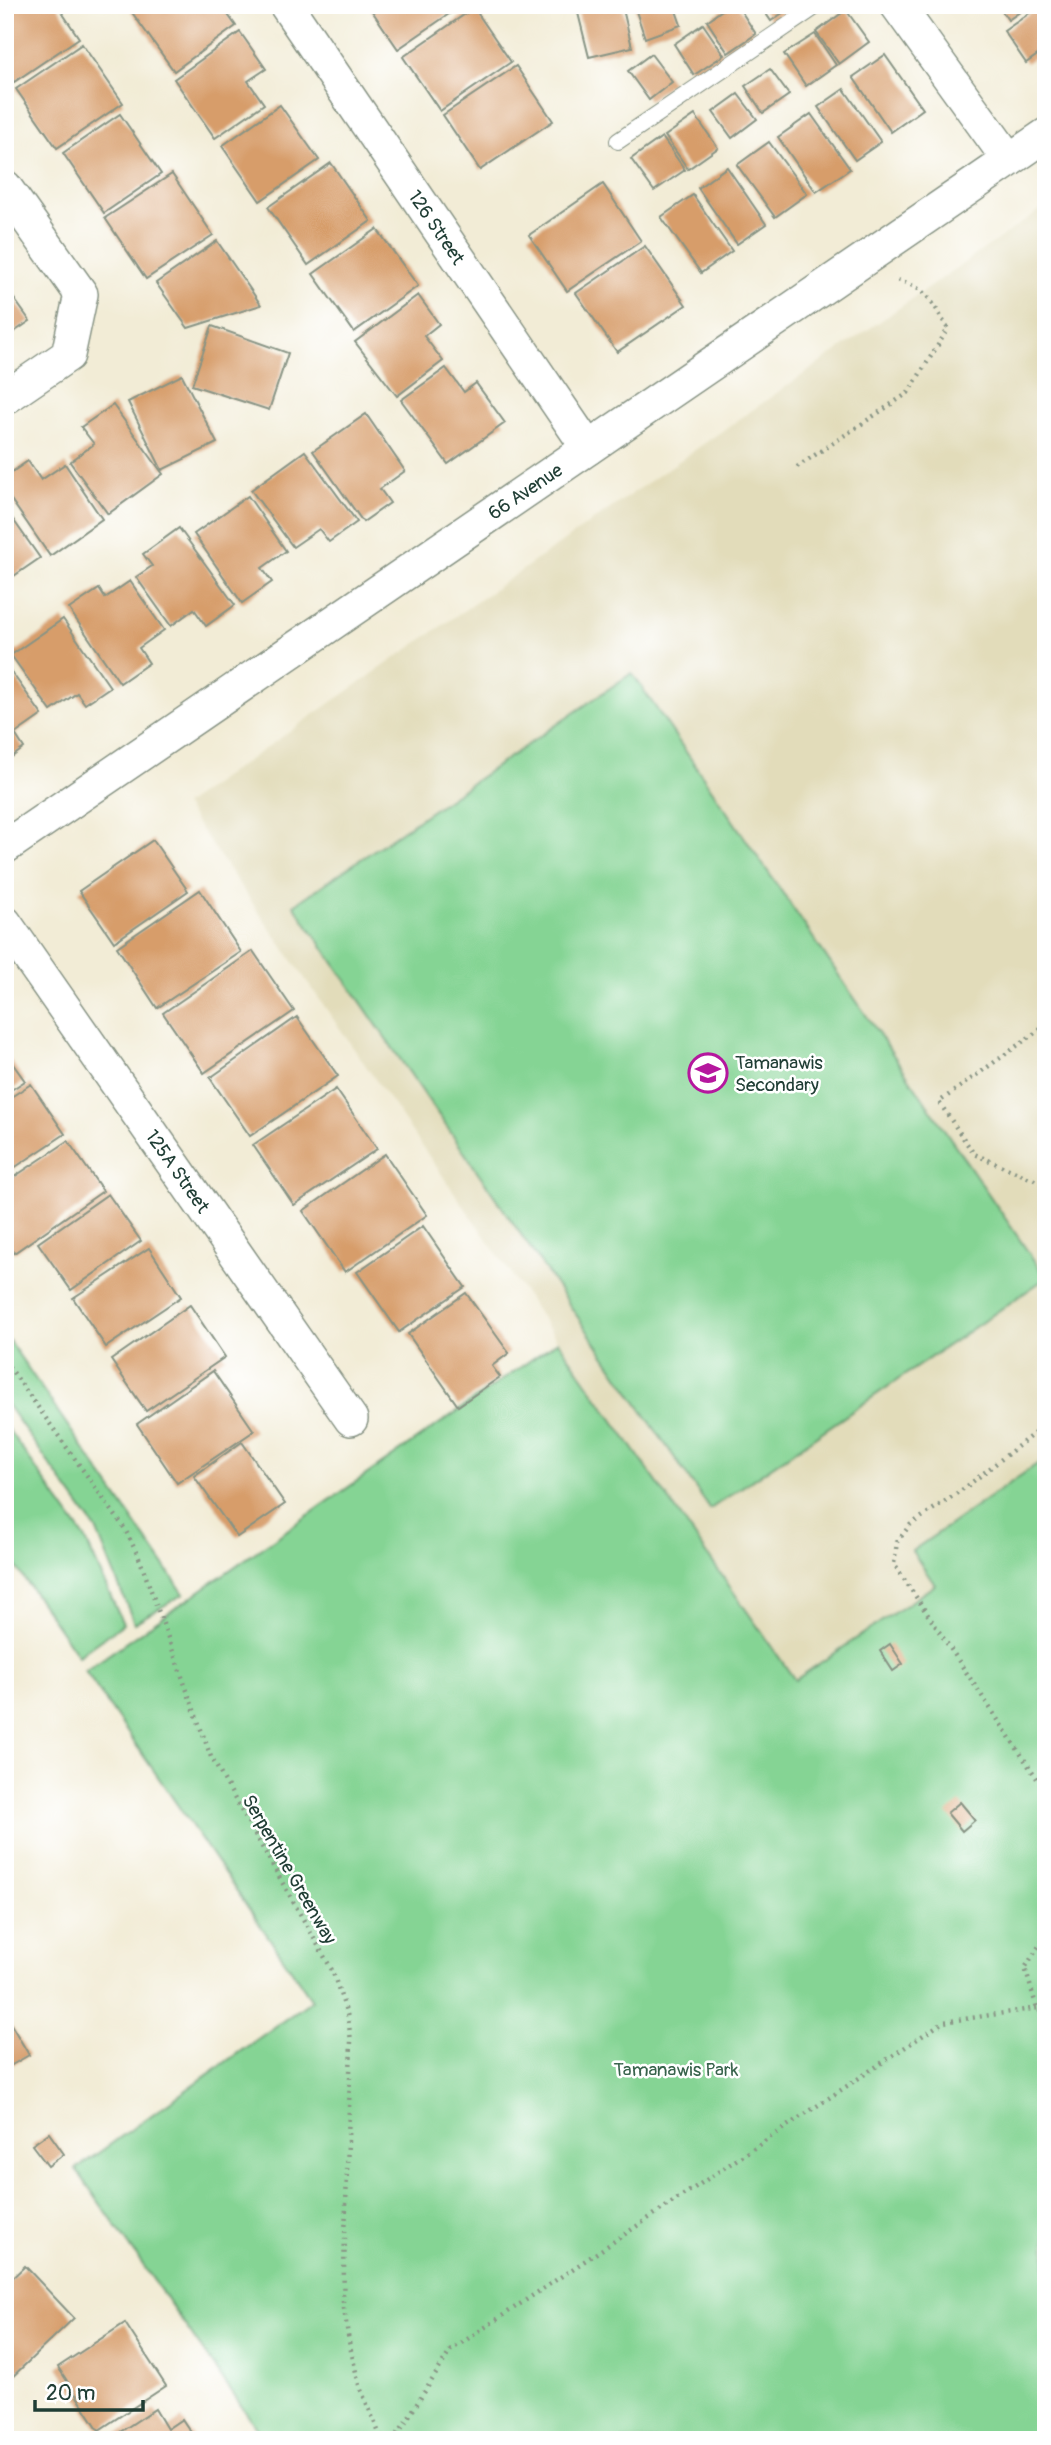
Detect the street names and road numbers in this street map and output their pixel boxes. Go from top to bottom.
street label: 126 Street [403,186,470,270]
street label: 66 Avenue [484,458,568,525]
street label: 125A Street [140,1125,215,1218]
street label: Serpentine Greenway [237,1790,342,1949]

